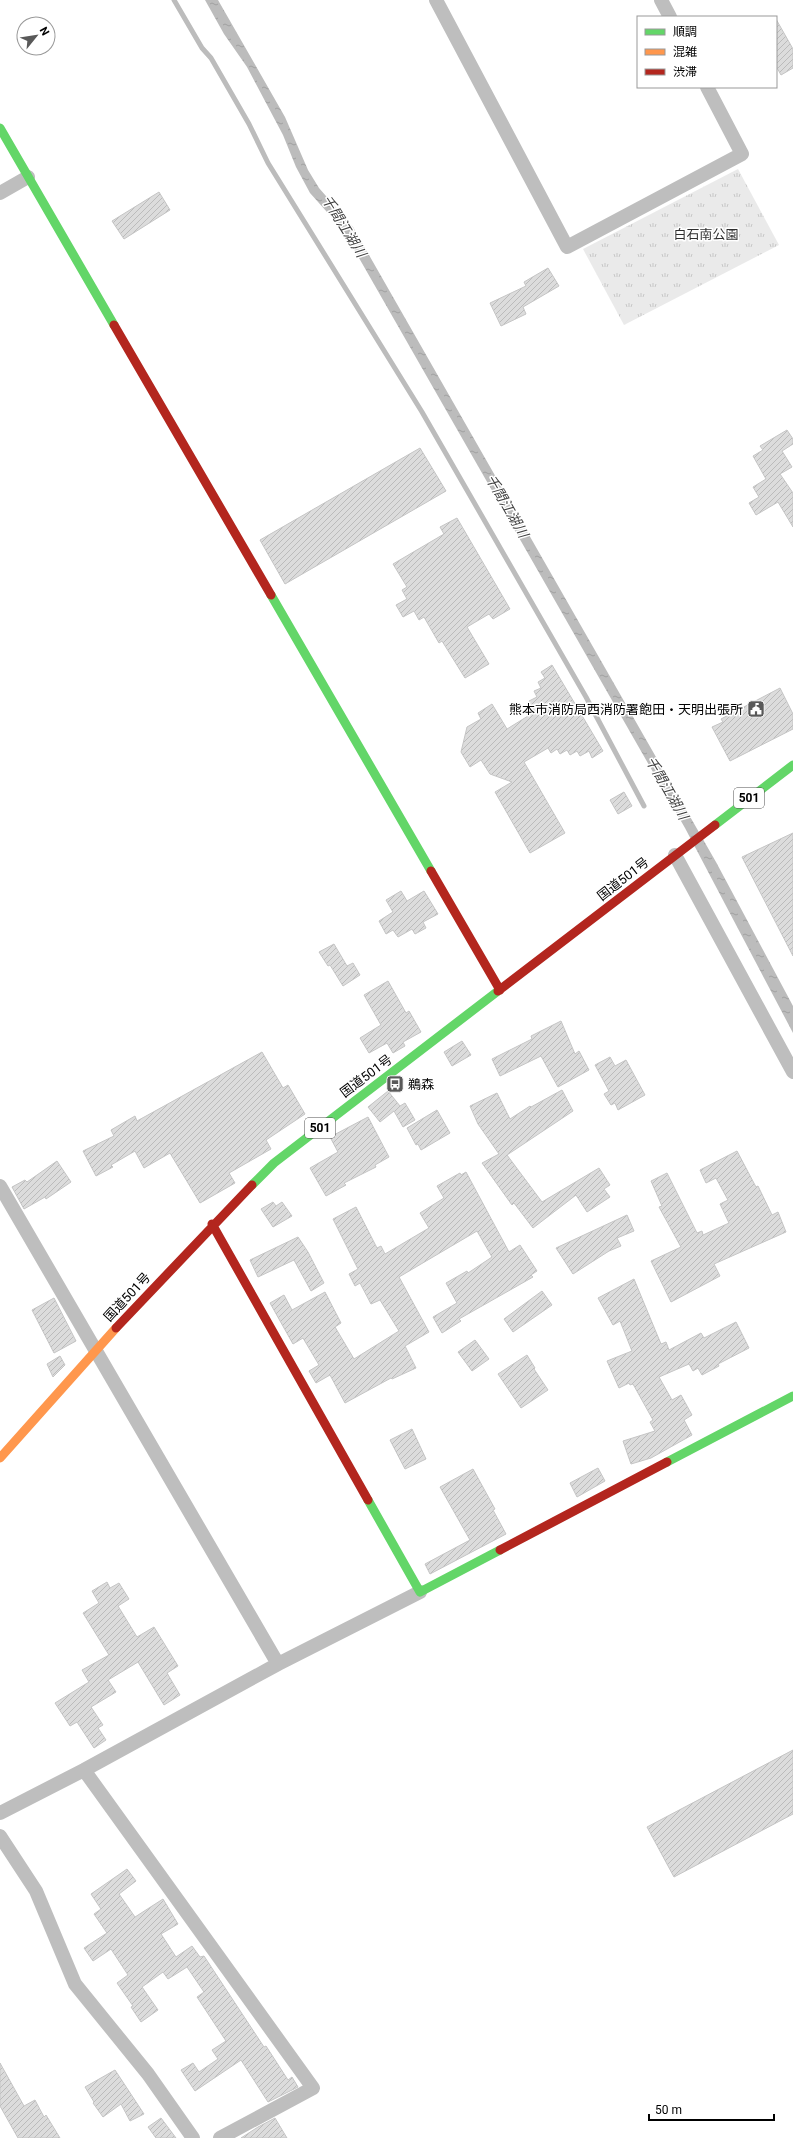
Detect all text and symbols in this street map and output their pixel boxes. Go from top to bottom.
north arrow [16,16,56,56]
legend [637,16,777,88]
text: N [37,25,52,38]
text: 順調 [673,25,697,39]
text: 混雑 [673,45,697,59]
text: 渋滞 [673,65,697,79]
water label: 千間江湖川 [319,192,370,262]
park label: 白石南公園 [673,227,739,242]
water label: 千間江湖川 [483,472,532,542]
public building icon: 熊本市消防局西消防署飽田・天明出張所 [746,699,766,719]
place label: 熊本市消防局西消防署飽田・天明出張所 [509,702,743,717]
water label: 千間江湖川 [643,754,692,824]
road number: 501 [734,788,764,808]
street label: 国道501号 [594,854,652,904]
street label: 国道501号 [337,1052,395,1100]
bus stop icon: 鵜森 [385,1074,405,1094]
place label: 鵜森 [408,1077,434,1092]
road number: 501 [305,1118,335,1138]
street label: 国道501号 [101,1270,153,1324]
scale bar [649,2096,774,2122]
text: 50 m [655,2103,682,2117]

